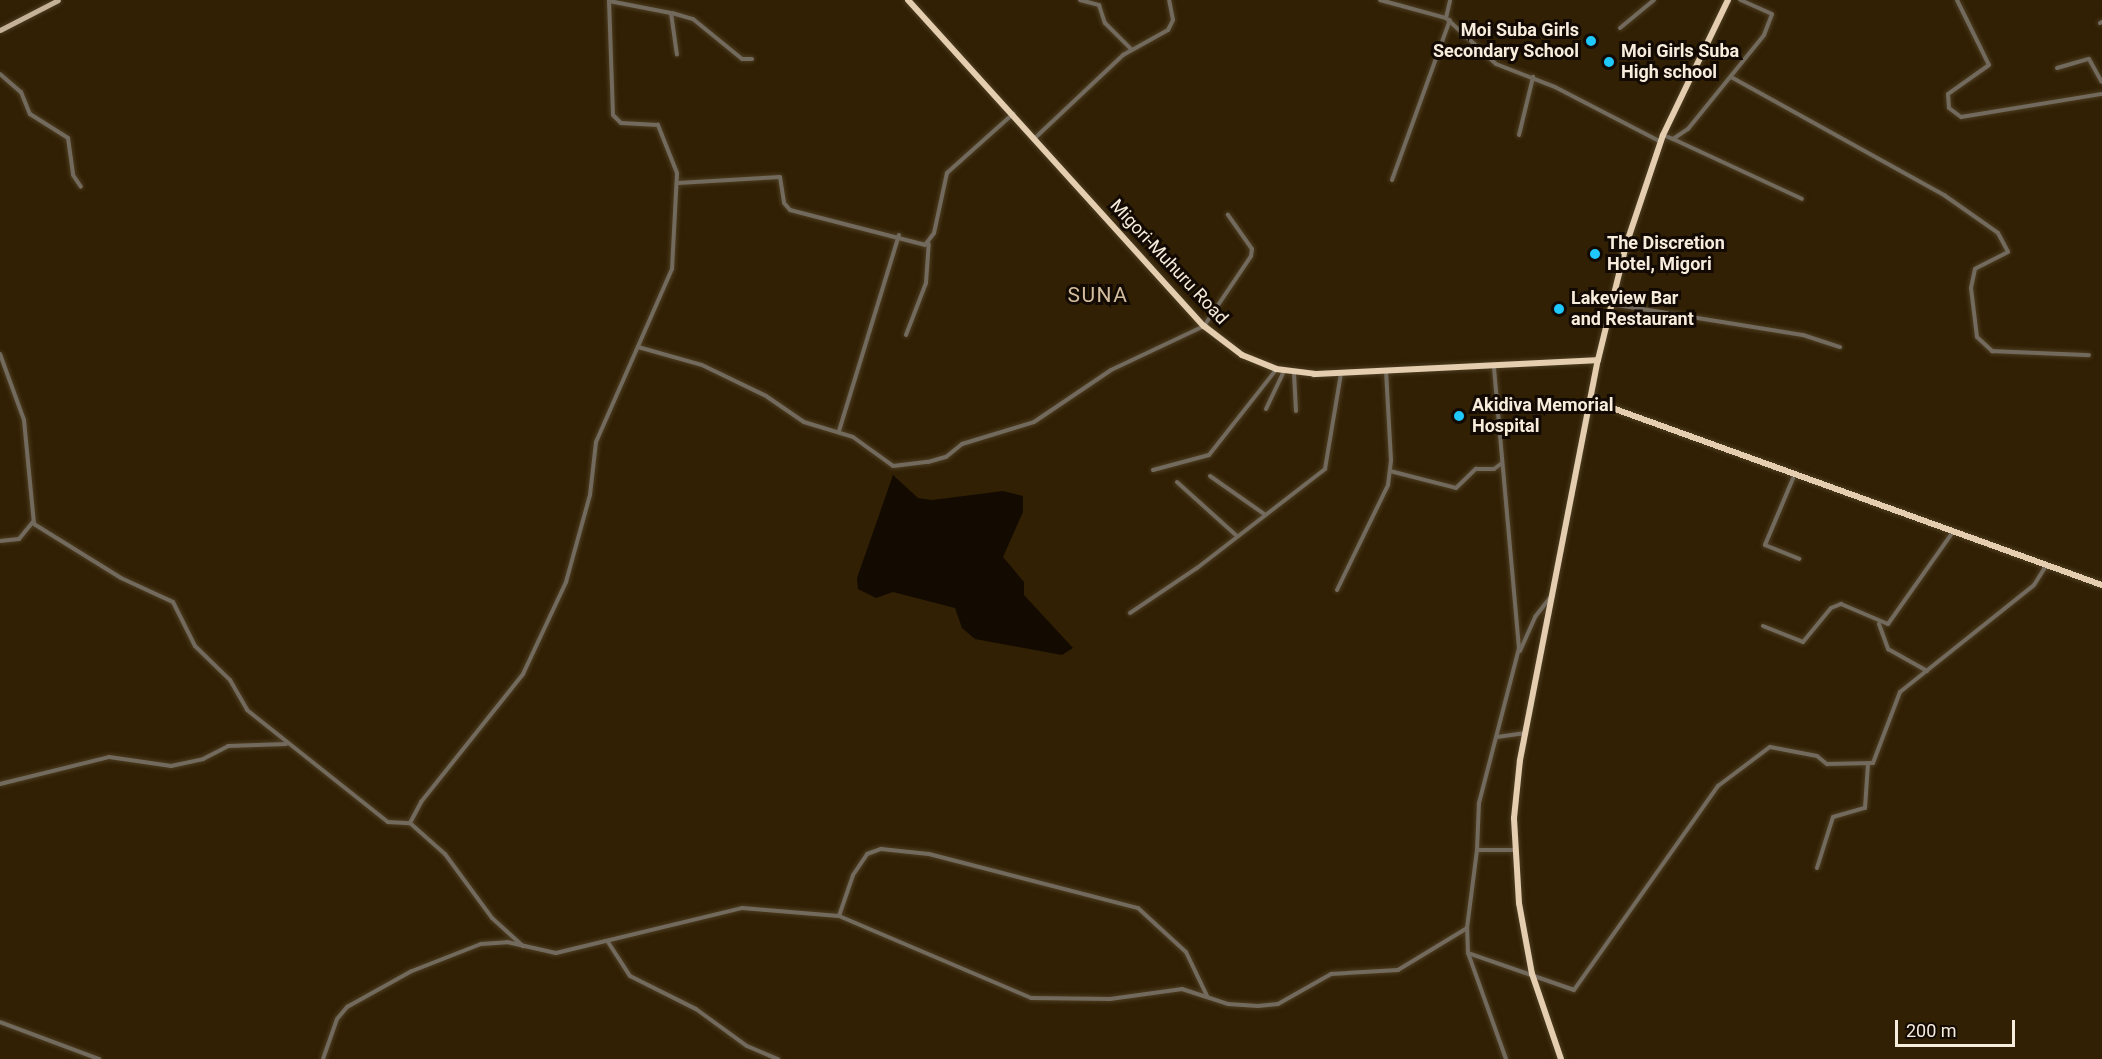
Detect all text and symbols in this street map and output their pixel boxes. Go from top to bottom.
place label: Moi Suba Girls Secondary School [1433,20,1579,63]
marker: Moi Suba Girls Secondary School [1584,34,1598,48]
place label: Moi Girls Suba High school [1621,41,1739,84]
marker: Moi Girls Suba High school [1602,55,1616,69]
street label: Migori-Muhuru Road [1105,195,1233,329]
place label: The Discretion Hotel, Migori [1607,233,1725,276]
marker: The Discretion Hotel, Migori [1588,247,1602,261]
district label: SUNA [1068,282,1128,308]
place label: Lakeview Bar and Restaurant [1571,288,1694,330]
marker: Lakeview Bar and Restaurant [1552,302,1566,316]
place label: Akidiva Memorial Hospital [1472,395,1613,438]
marker: Akidiva Memorial Hospital [1450,407,1468,425]
scale bar [1898,1008,2018,1046]
text: 200 m [1906,1020,1957,1041]

